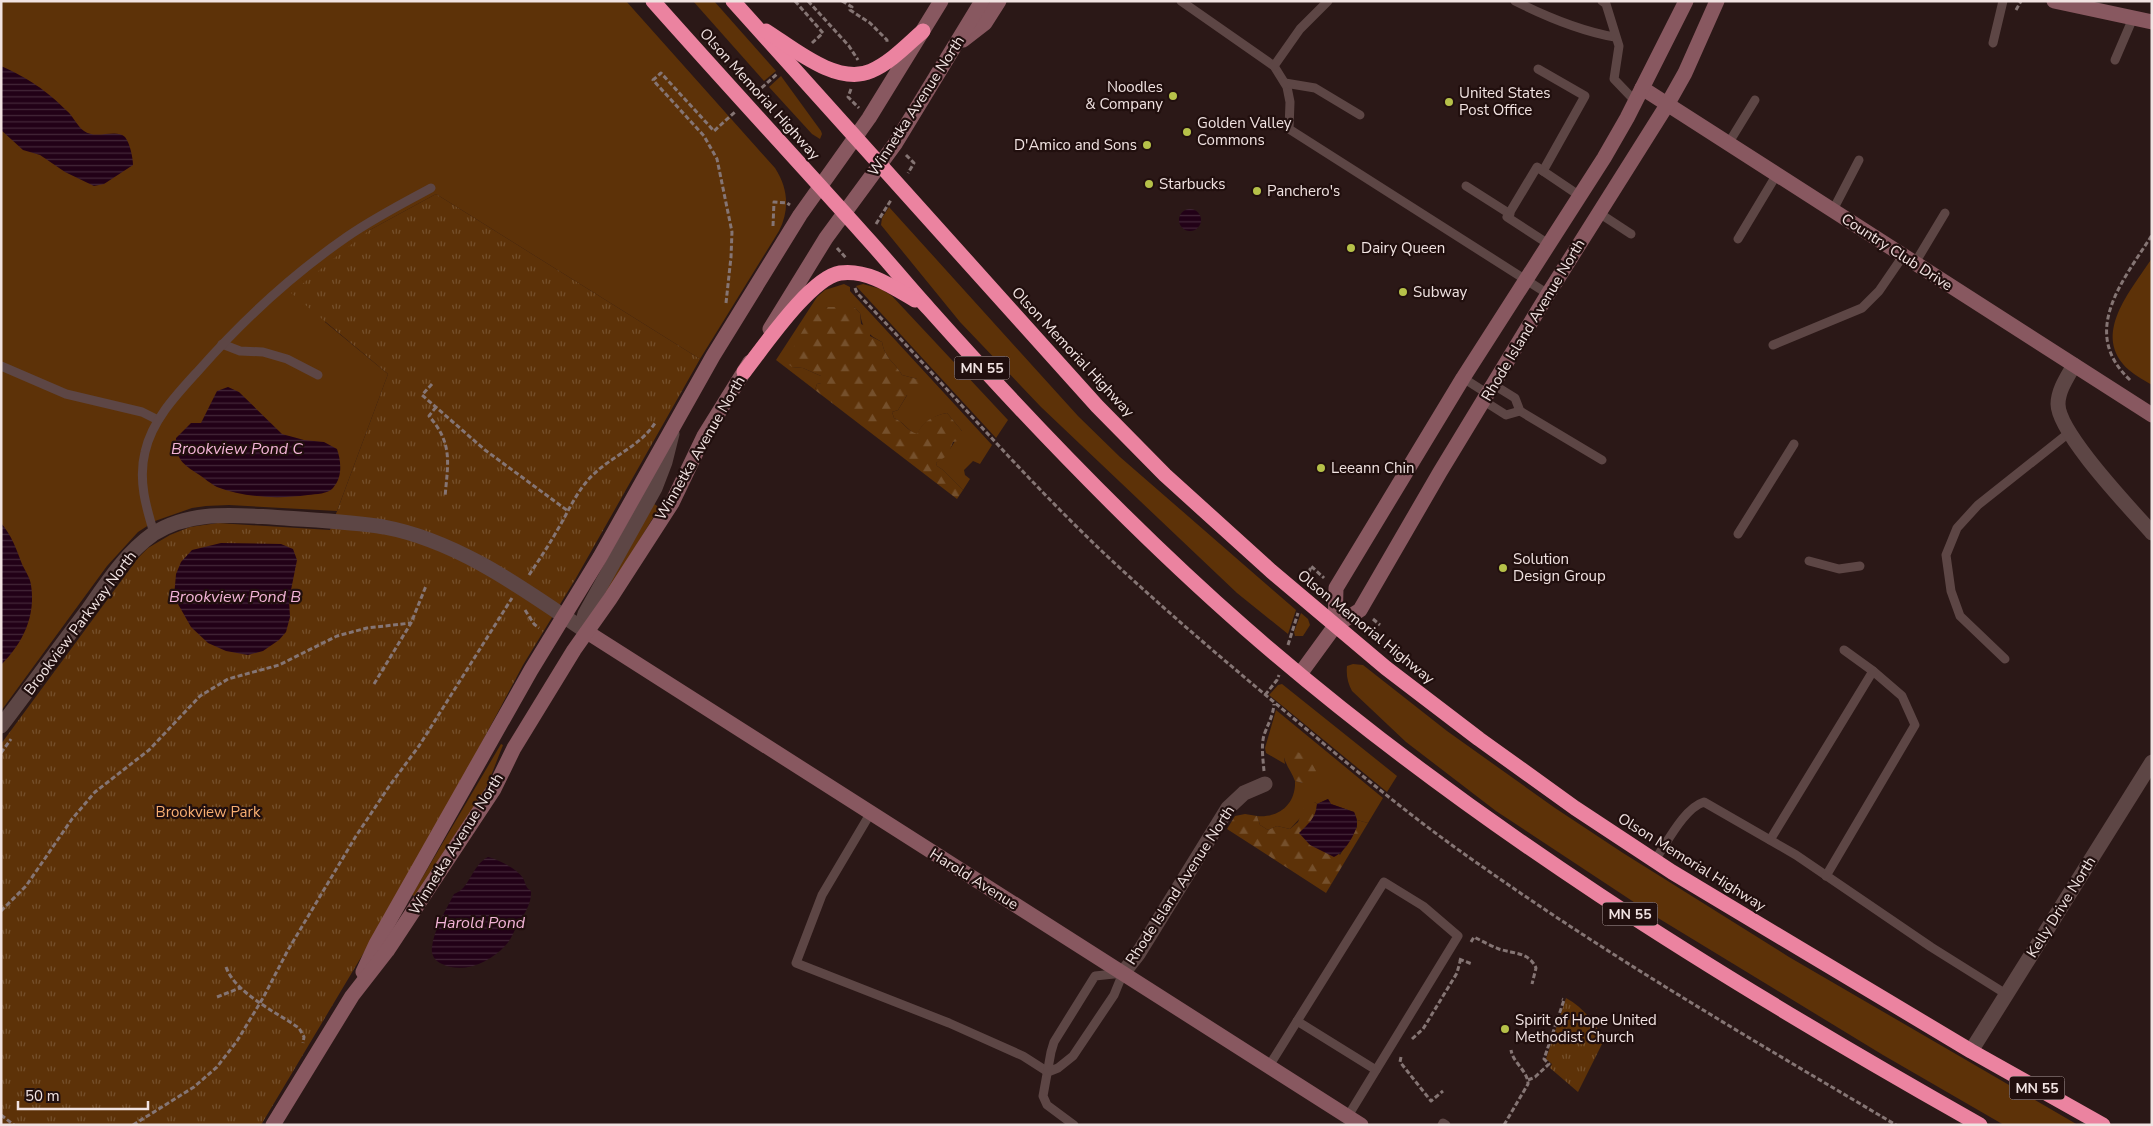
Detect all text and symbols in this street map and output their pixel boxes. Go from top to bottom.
street label: Olson Memorial Highway [695,24,825,164]
street label: Winnetka Avenue North [863,32,969,180]
place label: Noodles & Company [1085,77,1163,114]
place label: United States Post Office [1459,83,1550,120]
marker: Noodles & Company [1167,90,1179,102]
marker: United States Post Office [1443,96,1455,108]
place label: Golden Valley Commons [1197,113,1292,150]
marker: Golden Valley Commons [1181,126,1193,138]
place label: D'Amico and Sons [1014,135,1137,155]
marker: D'Amico and Sons [1141,139,1153,151]
place label: Starbucks [1159,174,1225,194]
marker: Starbucks [1143,178,1155,190]
place label: Panchero's [1267,181,1340,201]
marker: Panchero's [1251,185,1263,197]
street label: Country Club Drive [1838,209,1956,295]
street label: Rhode Island Avenue North [1477,235,1589,405]
place label: Dairy Queen [1361,238,1445,258]
marker: Dairy Queen [1345,242,1357,254]
place label: Subway [1413,282,1468,302]
street label: Olson Memorial Highway [1007,283,1139,422]
marker: Subway [1397,286,1409,298]
road number: MN 55 [954,356,1010,379]
street label: Winnetka Avenue North [650,372,750,524]
water label: Brookview Pond C [171,438,303,460]
place label: Leeann Chin [1331,458,1415,478]
marker: Leeann Chin [1315,462,1327,474]
street label: Brookview Parkway North [19,547,141,699]
place label: Solution Design Group [1513,549,1606,586]
marker: Solution Design Group [1497,562,1509,574]
street label: Olson Memorial Highway [1293,565,1439,689]
water label: Brookview Pond B [169,586,301,608]
street label: Winnetka Avenue North [404,769,508,919]
park label: Brookview Park [156,802,261,822]
street label: Rhode Island Avenue North [1121,802,1239,968]
street label: Olson Memorial Highway [1614,808,1770,916]
street label: Harold Avenue [926,844,1022,914]
street label: Kelly Drive North [2022,853,2100,961]
road number: MN 55 [1602,902,1658,926]
water label: Harold Pond [435,912,526,934]
place label: Spirit of Hope United Methodist Church [1515,1010,1657,1047]
marker: Spirit of Hope United Methodist Church [1499,1023,1511,1035]
road number: MN 55 [2010,1076,2064,1100]
scale bar [18,1078,148,1110]
text: 50 m [25,1086,60,1106]

